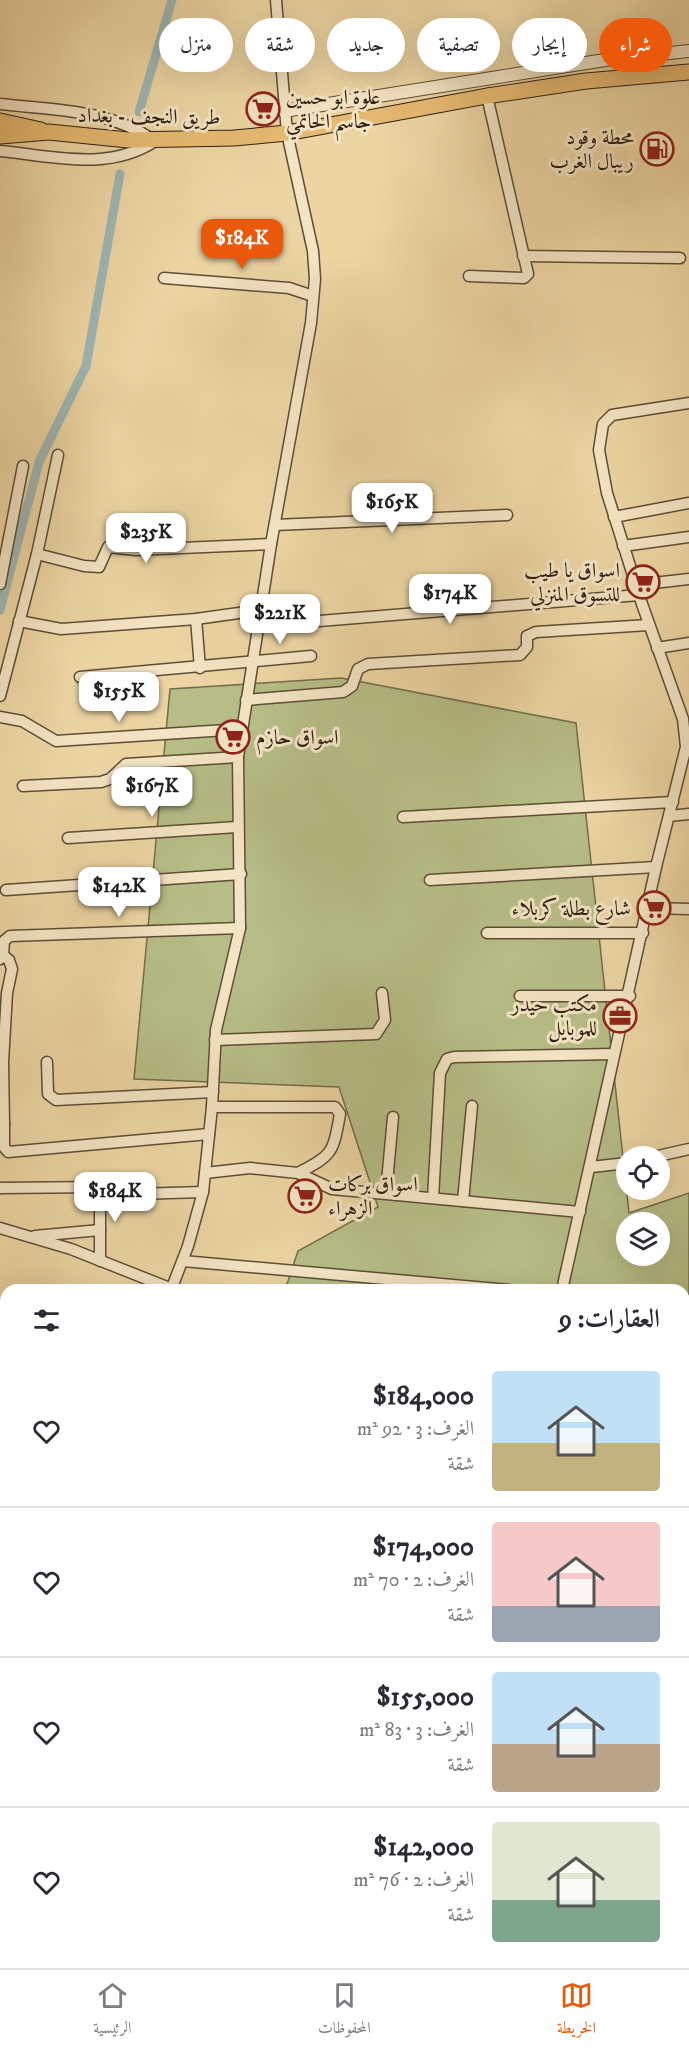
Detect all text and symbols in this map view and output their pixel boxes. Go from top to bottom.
chip: منزل [159,18,233,72]
chip: شقة [245,18,315,72]
chip: جديد [327,18,405,72]
chip: تصفية [417,18,500,72]
chip: إيجار [512,18,587,72]
chip: شراء [599,18,672,72]
place label: علوة ابو حسين جاسم الحاتمي [286,85,380,142]
supermarket icon: علوة ابو حسين جاسم الحاتمي [245,91,281,127]
street label: طريق النجف - بغداد [77,103,221,131]
place label: محطة وقود ريبال الغرب [550,125,634,175]
fuel station icon: محطة وقود ريبال الغرب [639,131,675,167]
pin: $184K [200,219,284,270]
text: $184K [215,226,269,251]
pin: $165K [350,483,434,534]
text: $165K [366,490,418,515]
pin: $235K [104,513,188,564]
text: $235K [120,520,172,545]
place label: اسواق يا طيب للتسوق المنزلي [524,558,620,611]
supermarket icon: اسواق يا طيب للتسوق المنزلي [625,564,661,600]
pin: $174K [408,574,492,625]
text: $174K [423,581,477,606]
pin: $221K [238,594,322,645]
text: $221K [254,601,306,626]
pin: $155K [77,672,161,723]
text: $155K [93,679,145,704]
supermarket icon: اسواق حازم [215,719,251,755]
place label: اسواق حازم [256,725,339,755]
pin: $167K [110,767,194,818]
text: $167K [125,774,179,799]
pin: $142K [77,867,161,918]
text: $142K [92,874,146,899]
supermarket icon: شارع بطلة كربلاء [636,890,672,926]
place label: شارع بطلة كربلاء [512,896,631,926]
place label: مكتب حيدر للموبايل [509,992,597,1043]
office icon: مكتب حيدر للموبايل [602,998,638,1034]
map controls [616,1146,670,1266]
button: locate [616,1146,670,1200]
pin: $184K [73,1172,157,1223]
place label: اسواق بركات الزهراء [328,1172,418,1222]
supermarket icon: اسواق بركات الزهراء [287,1178,323,1214]
text: $184K [88,1179,142,1204]
button: layers [616,1212,670,1266]
text: العقارات: 9 [559,1303,660,1336]
icon: filters [30,1304,63,1337]
text: $184,000 [373,1380,474,1413]
icon: home [540,1395,612,1467]
icon: heart [30,1415,63,1448]
text: الغرف: 3 · 92 m² [357,1417,474,1442]
text: شقة [448,1452,474,1477]
text: $174,000 [372,1531,474,1564]
icon: home [540,1546,612,1618]
icon: heart [30,1566,63,1599]
text: الغرف: 2 · 70 m² [353,1568,474,1593]
text: شقة [448,1603,474,1628]
text: $155,000 [376,1681,474,1714]
icon: home [540,1696,612,1768]
icon: heart [30,1716,63,1749]
text: الغرف: 3 · 83 m² [359,1718,474,1743]
text: شقة [448,1753,474,1778]
text: $142,000 [373,1831,474,1864]
icon: home [540,1846,612,1918]
icon: heart [30,1866,63,1899]
text: الغرف: 2 · 76 m² [354,1868,474,1893]
text: شقة [448,1903,474,1928]
tab: الرئيسية [93,1979,132,2043]
tab: المحفوظات [318,1979,371,2043]
tab: الخريطة [557,1979,596,2043]

